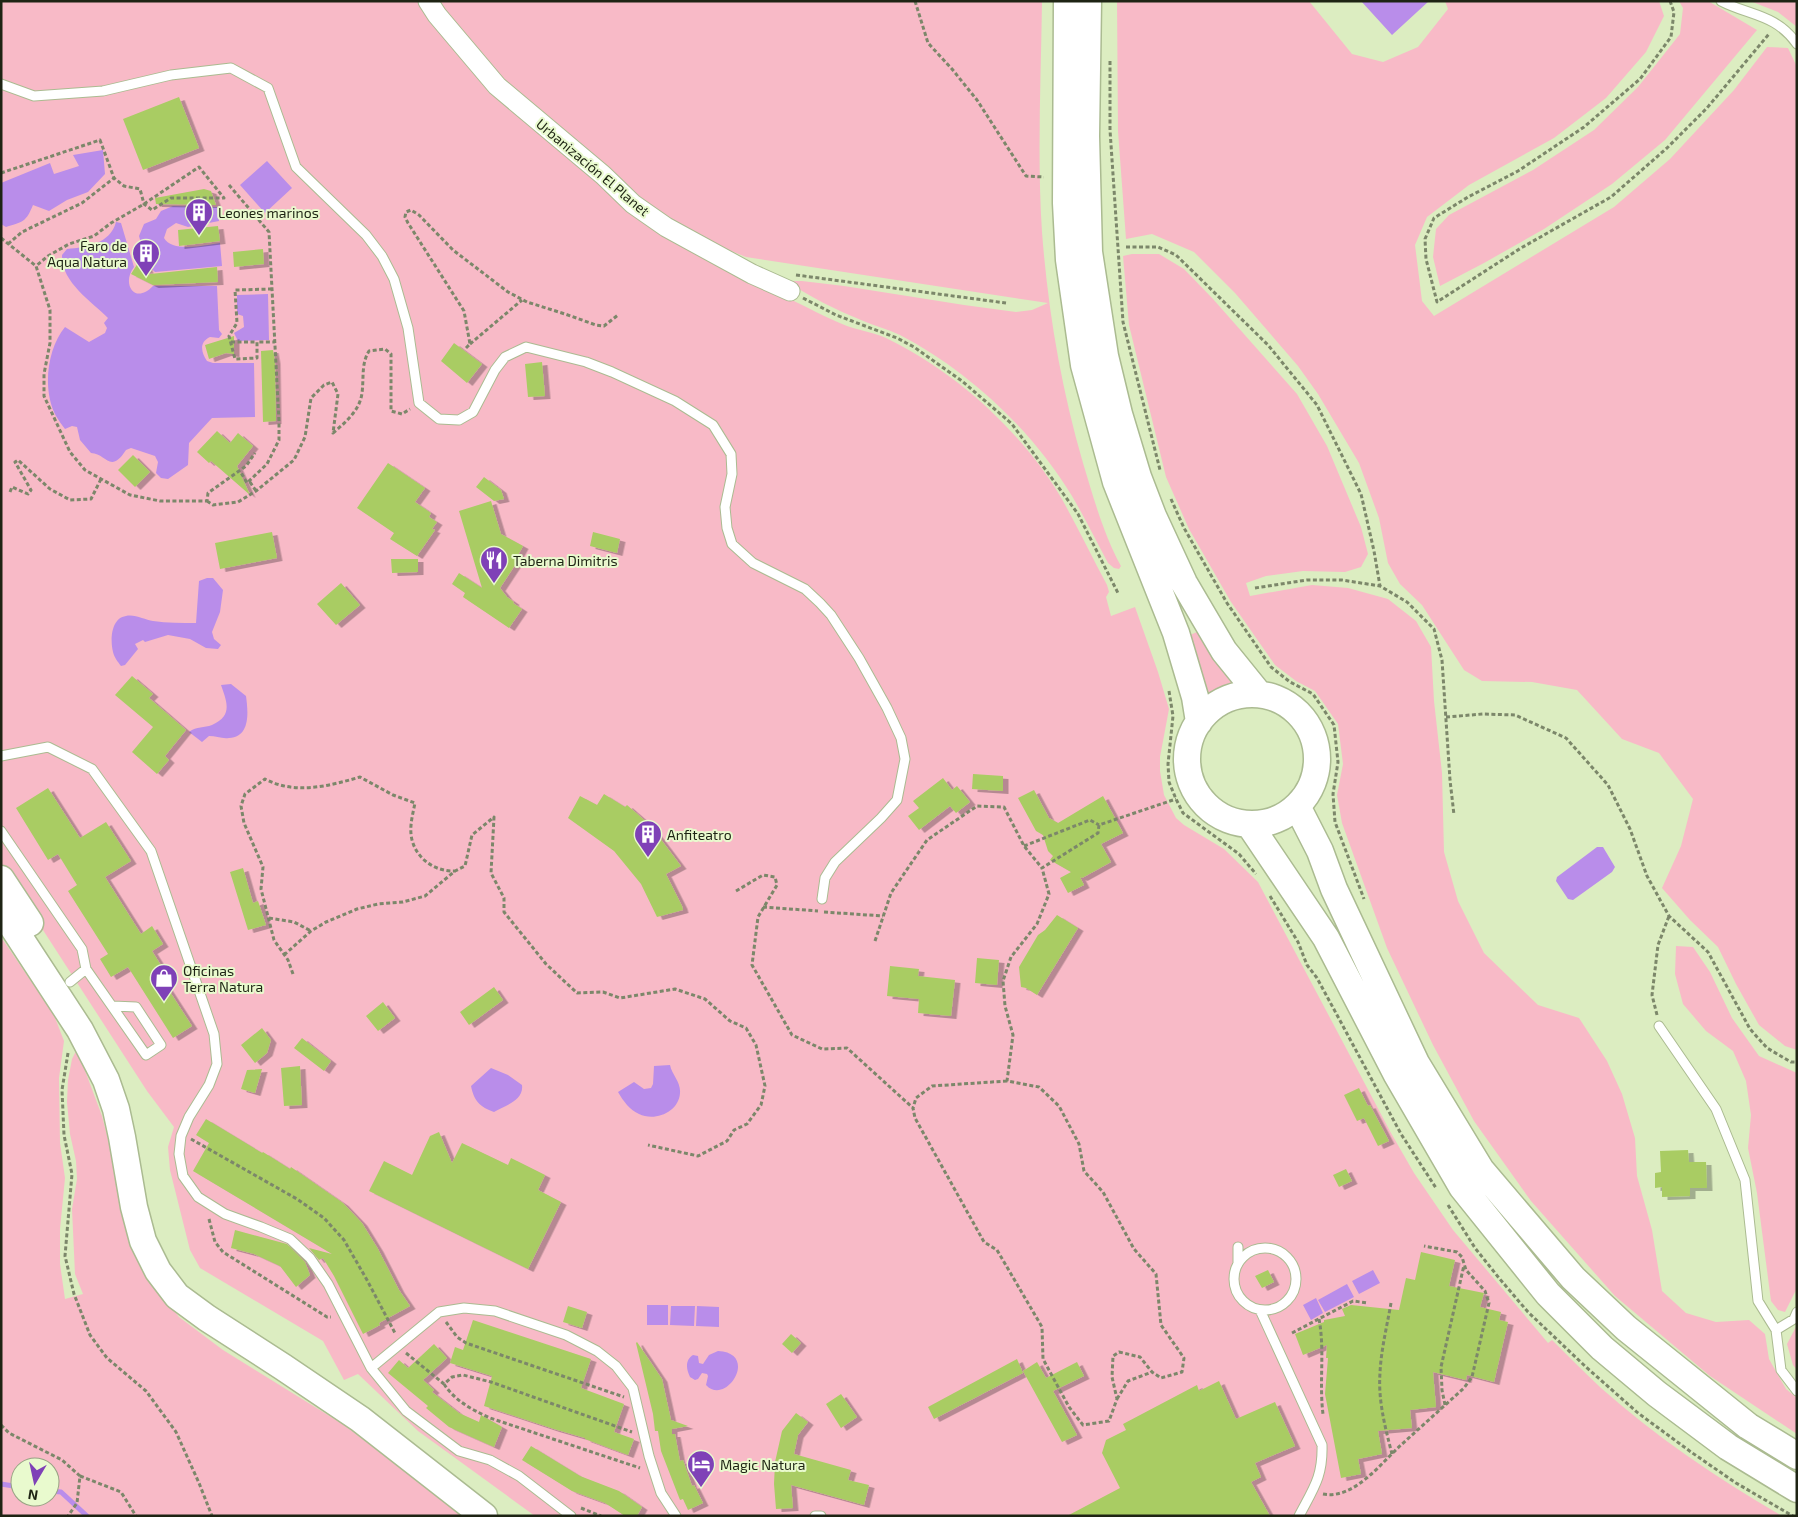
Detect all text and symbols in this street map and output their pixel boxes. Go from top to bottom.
street label: Urbanización El Planet [533,115,653,219]
building icon: Leones marinos [184,197,214,236]
place label: Leones marinos [218,204,319,221]
place label: Faro de Aqua Natura [47,237,127,270]
building icon: Faro de Aqua Natura [131,238,161,277]
restaurant icon: Taberna Dimitris [479,545,509,584]
place label: Taberna Dimitris [513,552,618,569]
building icon: Anfiteatro [633,819,663,858]
place label: Anfiteatro [667,826,732,843]
place label: Oficinas Terra Natura [183,962,263,995]
shop icon: Oficinas Terra Natura [149,963,179,1002]
hotel icon: Magic Natura [686,1449,716,1488]
place label: Magic Natura [720,1456,805,1473]
north arrow [10,1457,60,1507]
text: N [27,1486,39,1505]

